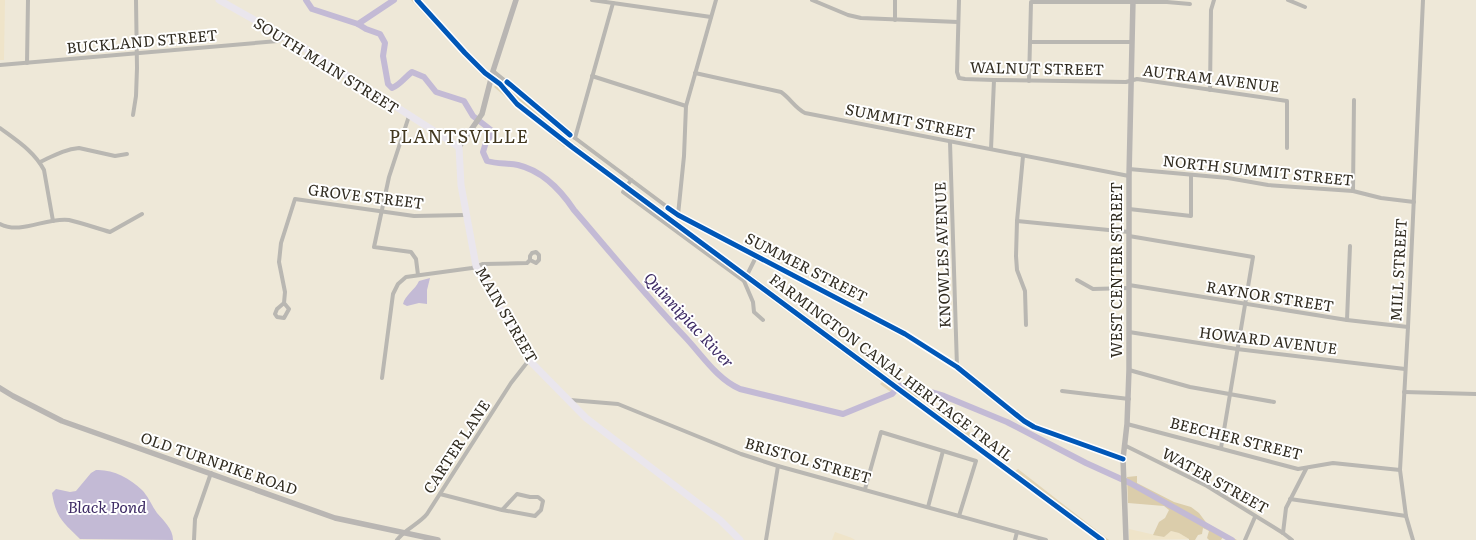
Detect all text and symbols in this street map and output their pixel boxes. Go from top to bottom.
street label: SOUTH MAIN STREET [250,11,404,119]
street label: BUCKLAND STREET [65,22,218,59]
street label: WALNUT STREET [970,55,1104,80]
street label: AUTRAM AVENUE [1142,58,1281,97]
street label: SUMMIT STREET [843,97,977,144]
district label: PLANTSVILLE [389,122,529,149]
street label: NORTH SUMMIT STREET [1162,148,1355,191]
street label: GROVE STREET [307,177,425,214]
street label: KNOWLES AVENUE [927,181,956,329]
street label: WEST CENTER STREET [1104,182,1127,358]
street label: MILL STREET [1383,218,1412,322]
street label: SUMMER STREET [741,226,872,308]
street label: MAIN STREET [470,262,544,367]
water label: Quinnipiac River [639,266,741,373]
street label: FARMINGTON CANAL HERITAGE TRAIL [765,267,1019,466]
street label: RAYNOR STREET [1205,274,1336,317]
street label: HOWARD AVENUE [1198,320,1339,359]
street label: CARTER LANE [417,395,495,498]
street label: BEECHER STREET [1168,410,1305,465]
street label: OLD TURNPIKE ROAD [138,425,301,500]
street label: BRISTOL STREET [742,430,874,489]
street label: WATER STREET [1158,441,1273,519]
water label: Black Pond [68,494,147,518]

